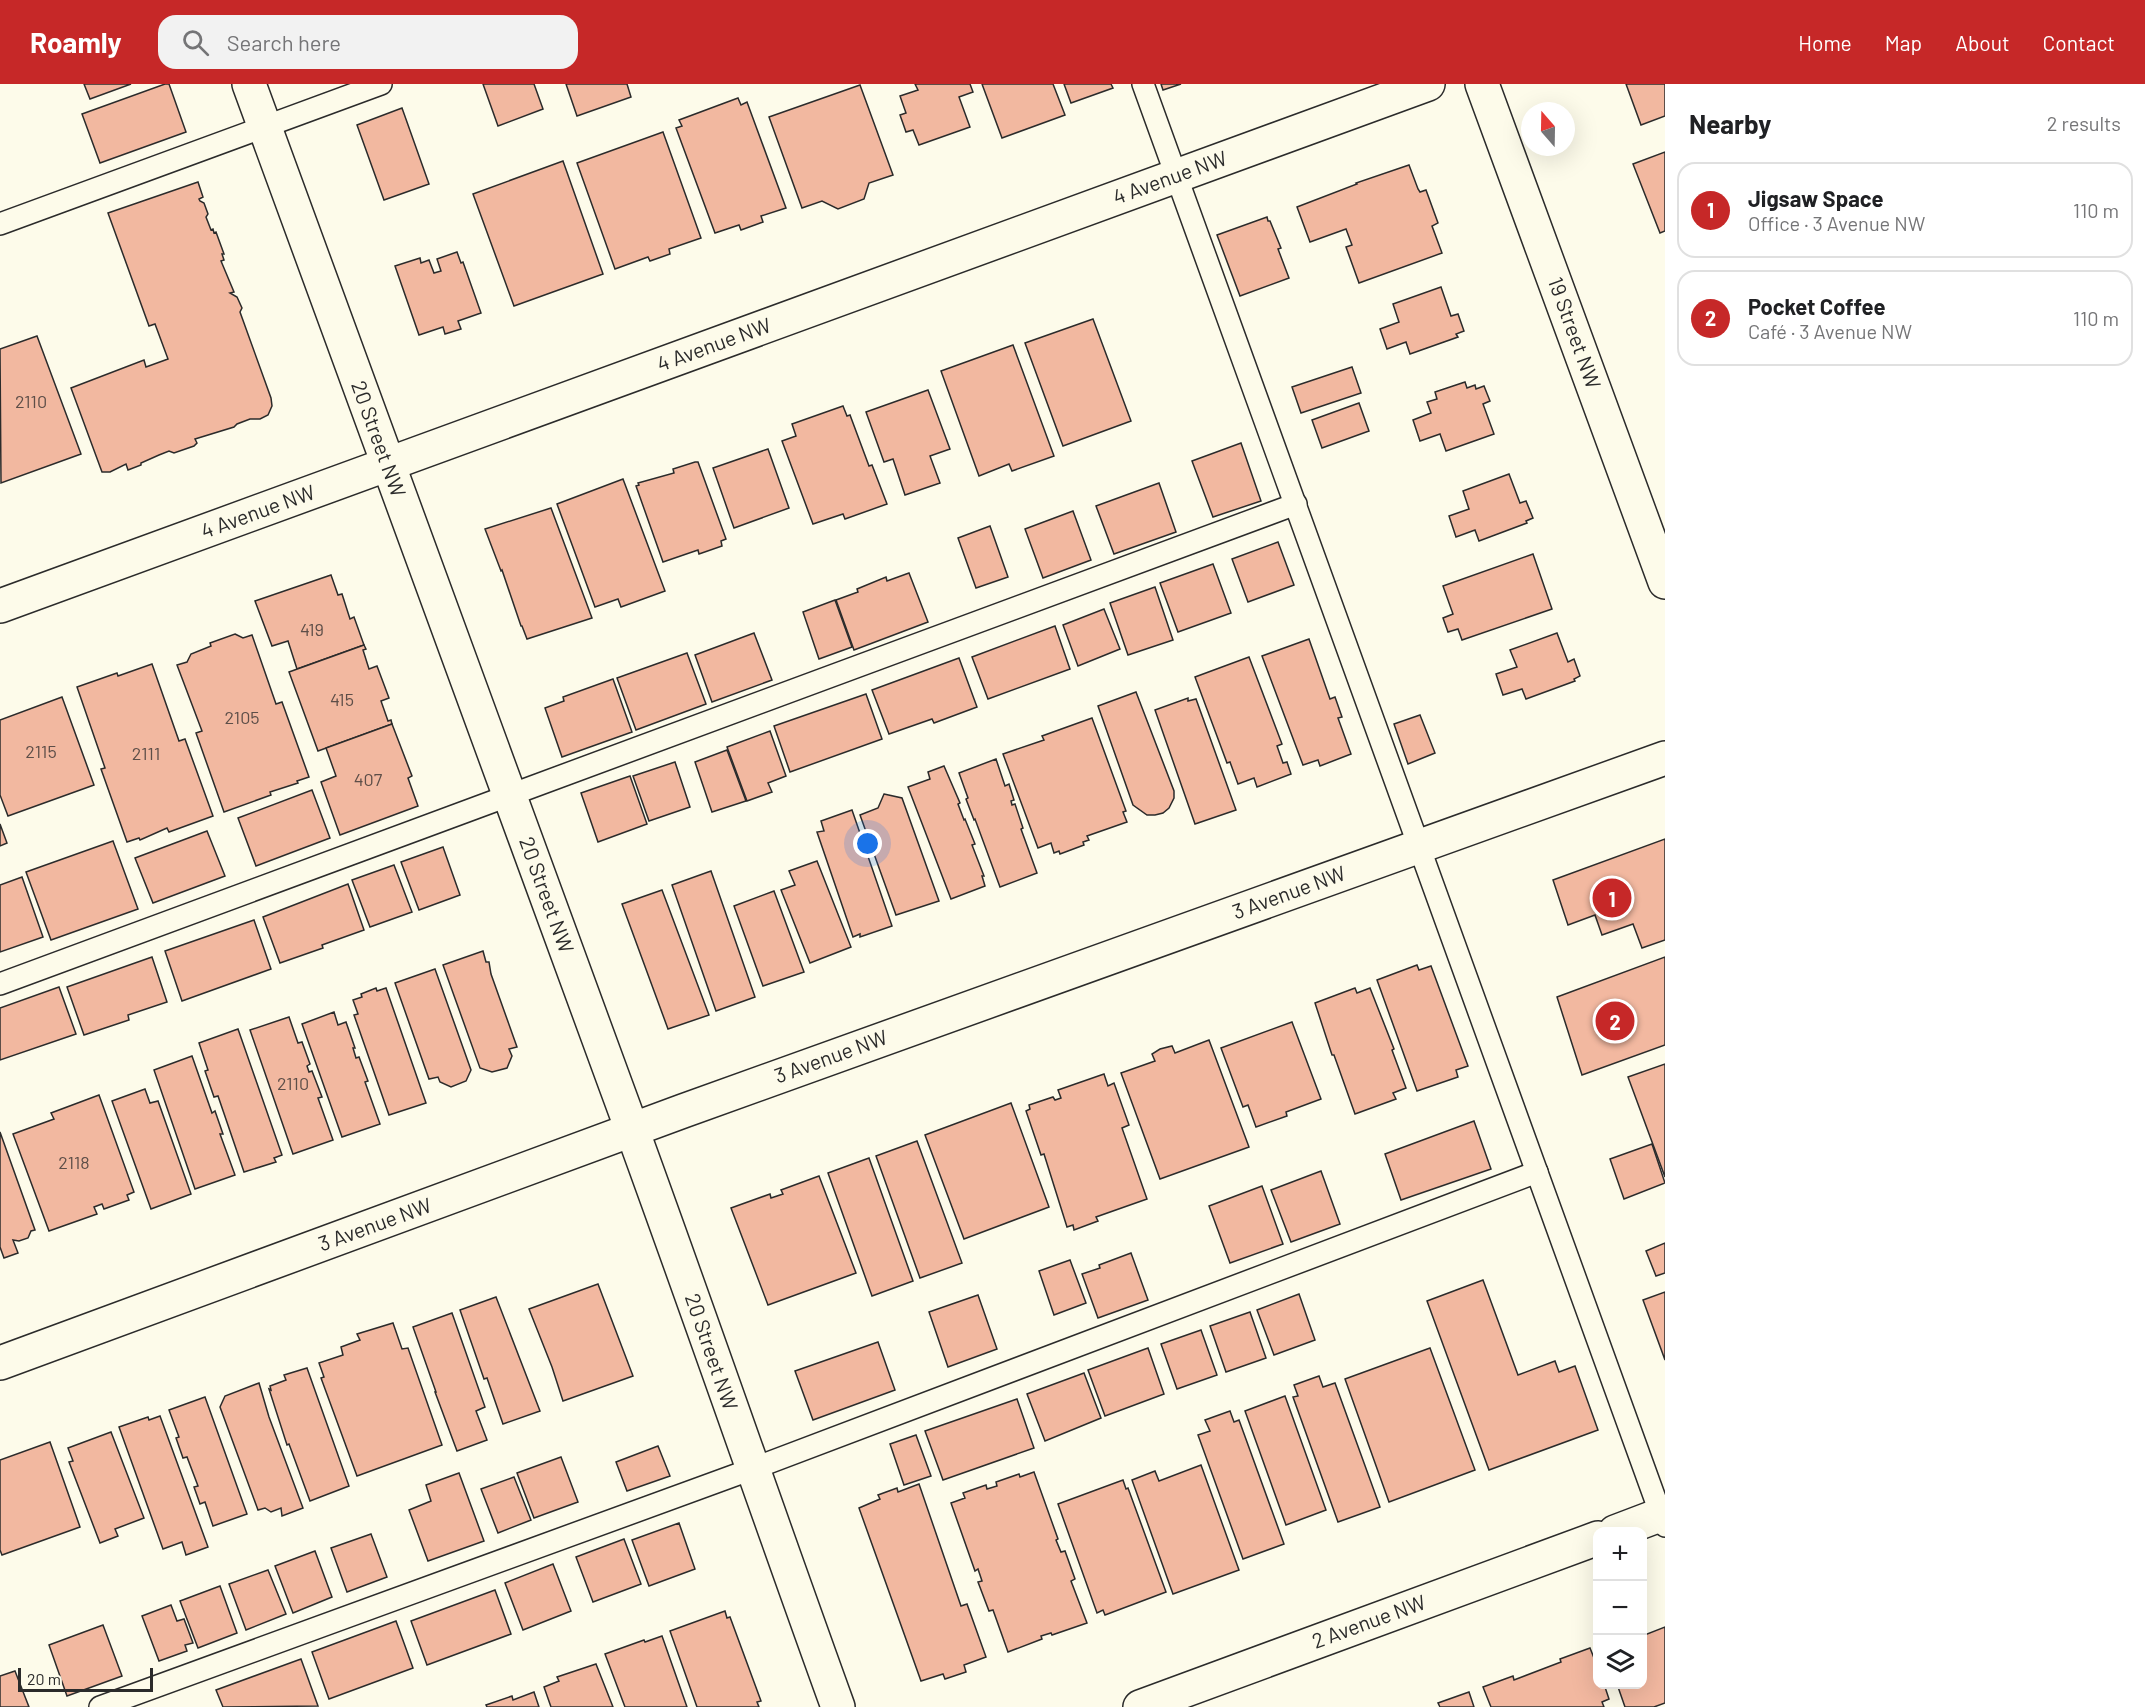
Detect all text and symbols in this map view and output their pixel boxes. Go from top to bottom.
search box [158,15,578,69]
text: Roamly [30,25,122,59]
icon: search [179,26,212,59]
text: Search here [227,29,341,55]
text: Home [1798,30,1852,55]
text: Map [1885,30,1922,55]
text: About [1955,30,2010,55]
text: Contact [2043,30,2115,55]
north arrow [1521,102,1575,156]
text: Nearby [1689,108,1771,139]
text: 2 results [2047,111,2121,135]
street label: 4 Avenue NW [1109,144,1230,209]
text: Jigsaw Space [1748,185,1883,211]
text: 1 [1707,198,1714,222]
text: 110 m [2073,198,2119,222]
text: Office · 3 Avenue NW [1748,211,1925,235]
street label: 19 Street NW [1544,273,1607,392]
text: Pocket Coffee [1748,293,1885,319]
text: 2 [1705,306,1716,330]
text: 110 m [2073,306,2119,330]
street label: 4 Avenue NW [653,311,774,376]
text: Café · 3 Avenue NW [1748,319,1912,343]
street label: 20 Street NW [347,377,412,500]
house number: 2110 [15,390,47,412]
street label: 4 Avenue NW [197,478,318,543]
house number: 419 [300,618,324,640]
house number: 415 [330,688,354,710]
house number: 2105 [224,706,260,728]
house number: 2115 [25,740,57,762]
house number: 2111 [132,742,160,764]
house number: 407 [354,768,383,790]
your location [853,829,882,858]
street label: 20 Street NW [515,833,580,956]
street label: 3 Avenue NW [1228,860,1348,924]
pin: 1 [1592,876,1632,920]
pin: 2 [1596,998,1634,1044]
street label: 3 Avenue NW [770,1024,890,1088]
house number: 2110 [277,1072,309,1094]
house number: 2118 [58,1151,90,1173]
street label: 3 Avenue NW [314,1192,434,1256]
street label: 20 Street NW [681,1290,744,1413]
map controls [1593,1527,1647,1689]
button: + [1593,1527,1647,1581]
button: − [1593,1581,1647,1635]
street label: 2 Avenue NW [1308,1588,1429,1653]
button: layers [1593,1635,1647,1689]
scale bar [18,1665,153,1692]
text: 20 m [27,1669,61,1688]

